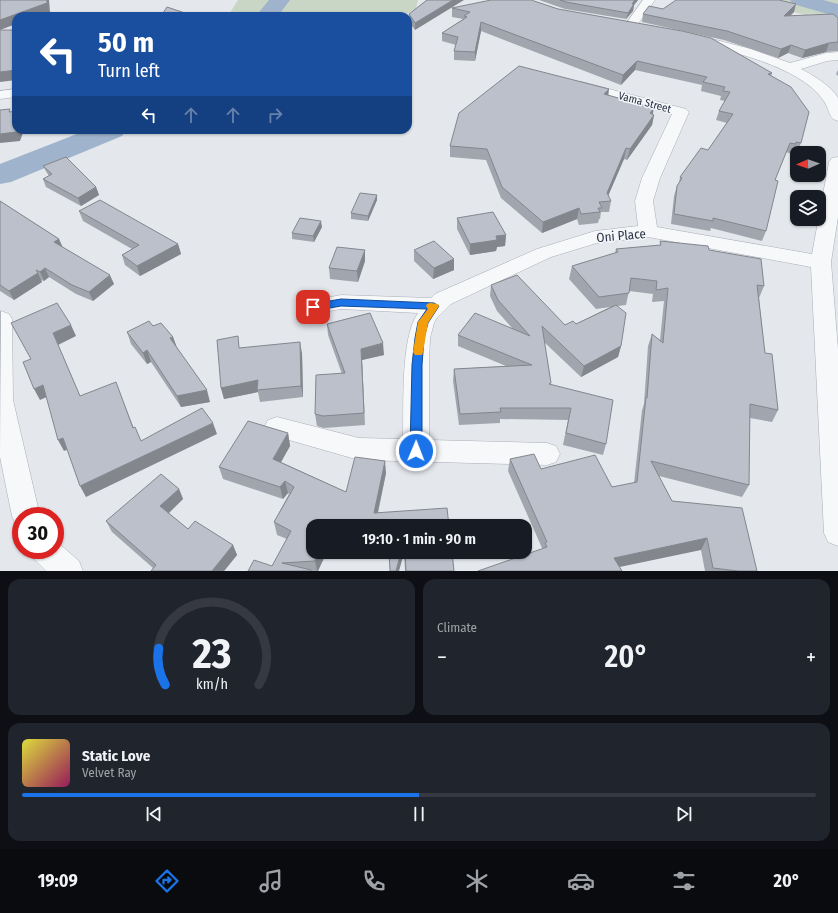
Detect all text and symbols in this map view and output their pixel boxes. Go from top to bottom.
text: 50 m [98,26,154,59]
icon: left [32,28,84,80]
text: Turn left [98,60,160,82]
street label: Vama Street [617,89,673,116]
icon: left [138,104,160,126]
icon: ahead [180,104,202,126]
icon: ahead [222,104,244,126]
icon: right [264,104,286,126]
north arrow [790,146,826,182]
map controls [790,146,826,226]
button: layers [790,190,826,226]
street label: Oni Place [596,226,646,245]
pin [296,290,330,324]
icon: arrive [302,296,324,318]
position arrow [395,430,437,472]
speed limit sign: 30 [12,507,64,559]
text: 19:10 · 1 min · 90 m [362,530,476,548]
text: Climate [437,620,477,635]
text: 23 [191,629,231,679]
text: 20° [604,639,648,675]
text: − [437,644,447,671]
text: + [806,644,816,671]
text: km/h [196,676,227,693]
text: Static Love [82,747,150,765]
text: Velvet Ray [82,765,136,780]
icon: previous [143,803,165,825]
icon: pause [408,803,430,825]
icon: next [673,803,695,825]
icon: directions [153,867,181,895]
icon: music [257,867,285,895]
icon: phone [360,867,388,895]
icon: climate [463,867,491,895]
icon: car [567,867,595,895]
icon: filters [670,867,698,895]
text: 19:09 [38,870,78,892]
text: 20° [774,870,800,892]

